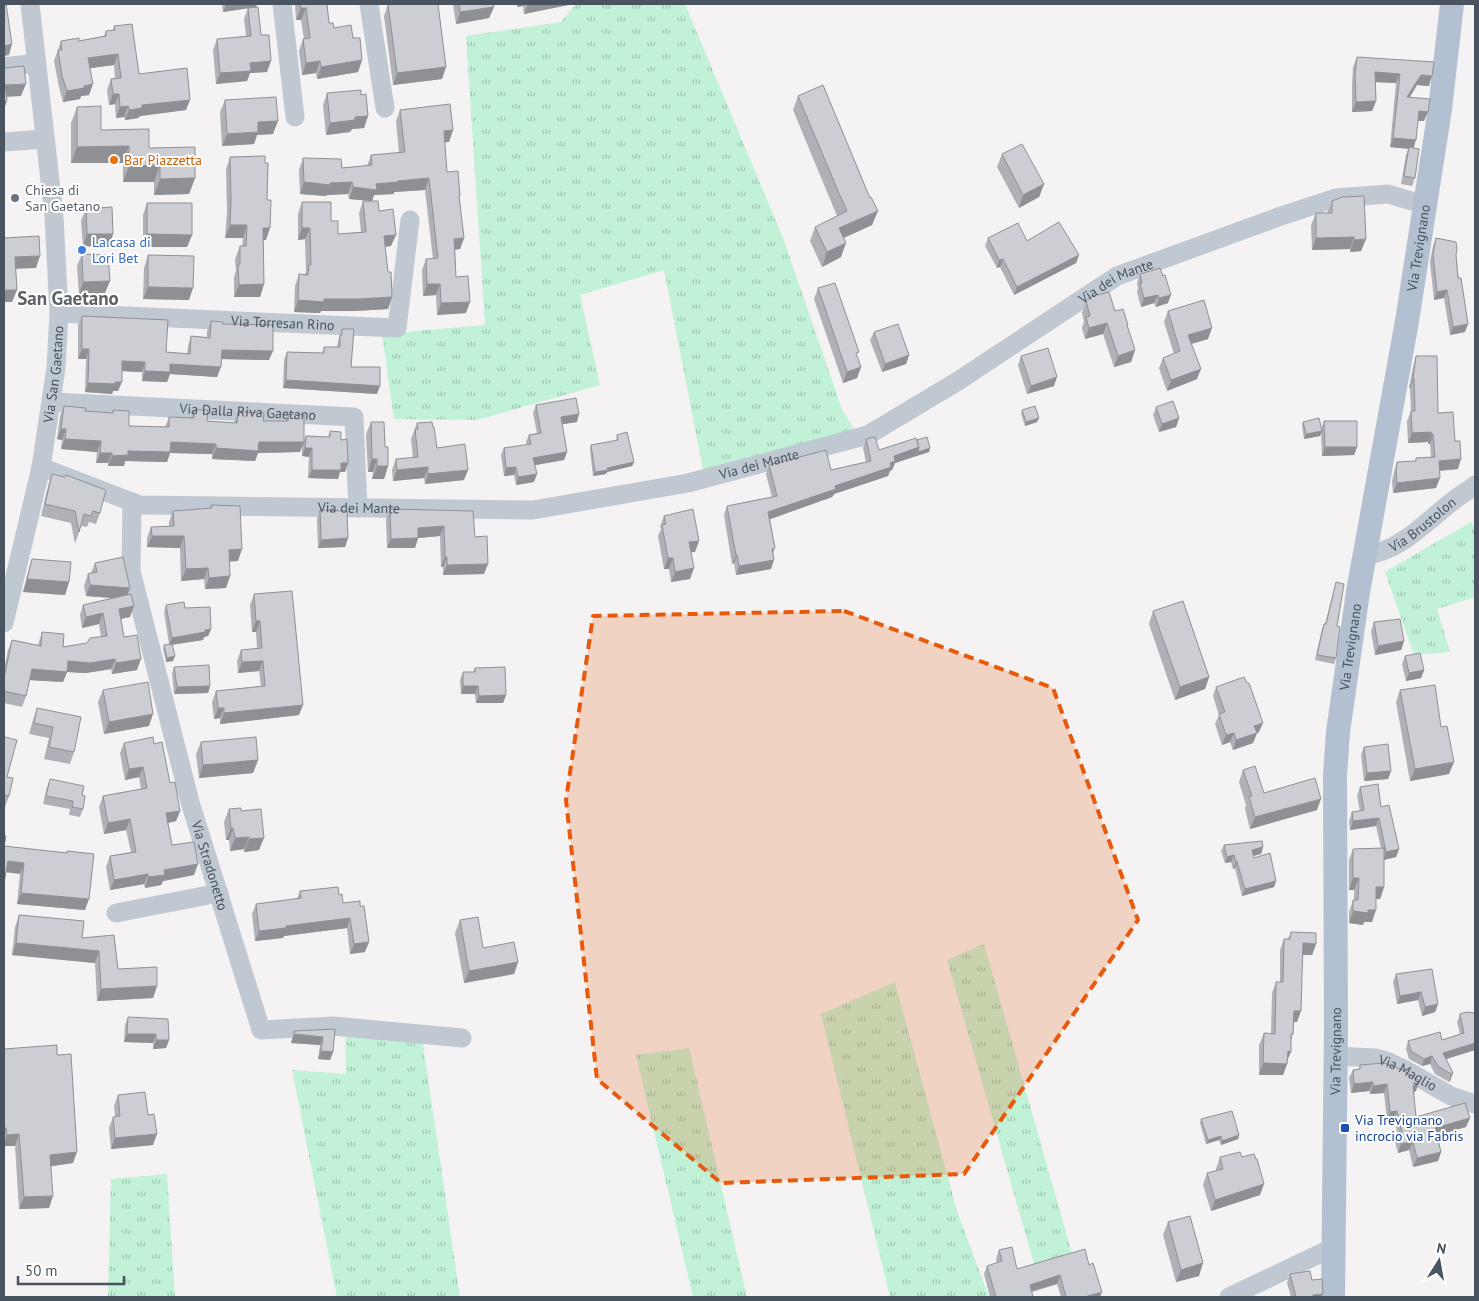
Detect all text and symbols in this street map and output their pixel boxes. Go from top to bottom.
place label: Bar Piazzetta [124,151,202,169]
marker: Bar Piazzetta [108,154,120,166]
place label: Chiesa di San Gaetano [25,181,100,215]
marker: Chiesa di San Gaetano [9,192,21,204]
street label: Via Trevignano [1403,203,1434,294]
place label: La casa di Lori Bet [92,233,151,267]
marker: La casa di Lori Bet [76,244,88,256]
street label: Via dei Mante [1074,255,1156,308]
district label: San Gaetano [17,286,119,310]
street label: Via Torresan Rino [230,312,335,334]
street label: Via San Gaetano [39,325,67,425]
street label: Via Dalla Riva Gaetano [178,399,316,424]
street label: Via dei Mante [716,445,801,484]
street label: Via Brustolon [1385,493,1460,557]
street label: Via dei Mante [317,498,400,517]
street label: Via Trevignano [1335,602,1365,693]
street label: Via Stradonetto [187,818,232,913]
street label: Via Trevignano [1326,1007,1345,1096]
street label: Via Maglio [1376,1050,1440,1095]
place label: Via Trevignano incrocio via Fabris [1354,1111,1464,1145]
marker: Via Trevignano incrocio via Fabris [1339,1122,1351,1134]
north arrow [1414,1236,1464,1286]
text: N [1435,1239,1448,1258]
scale bar [18,1254,124,1286]
text: 50 m [25,1261,58,1280]

